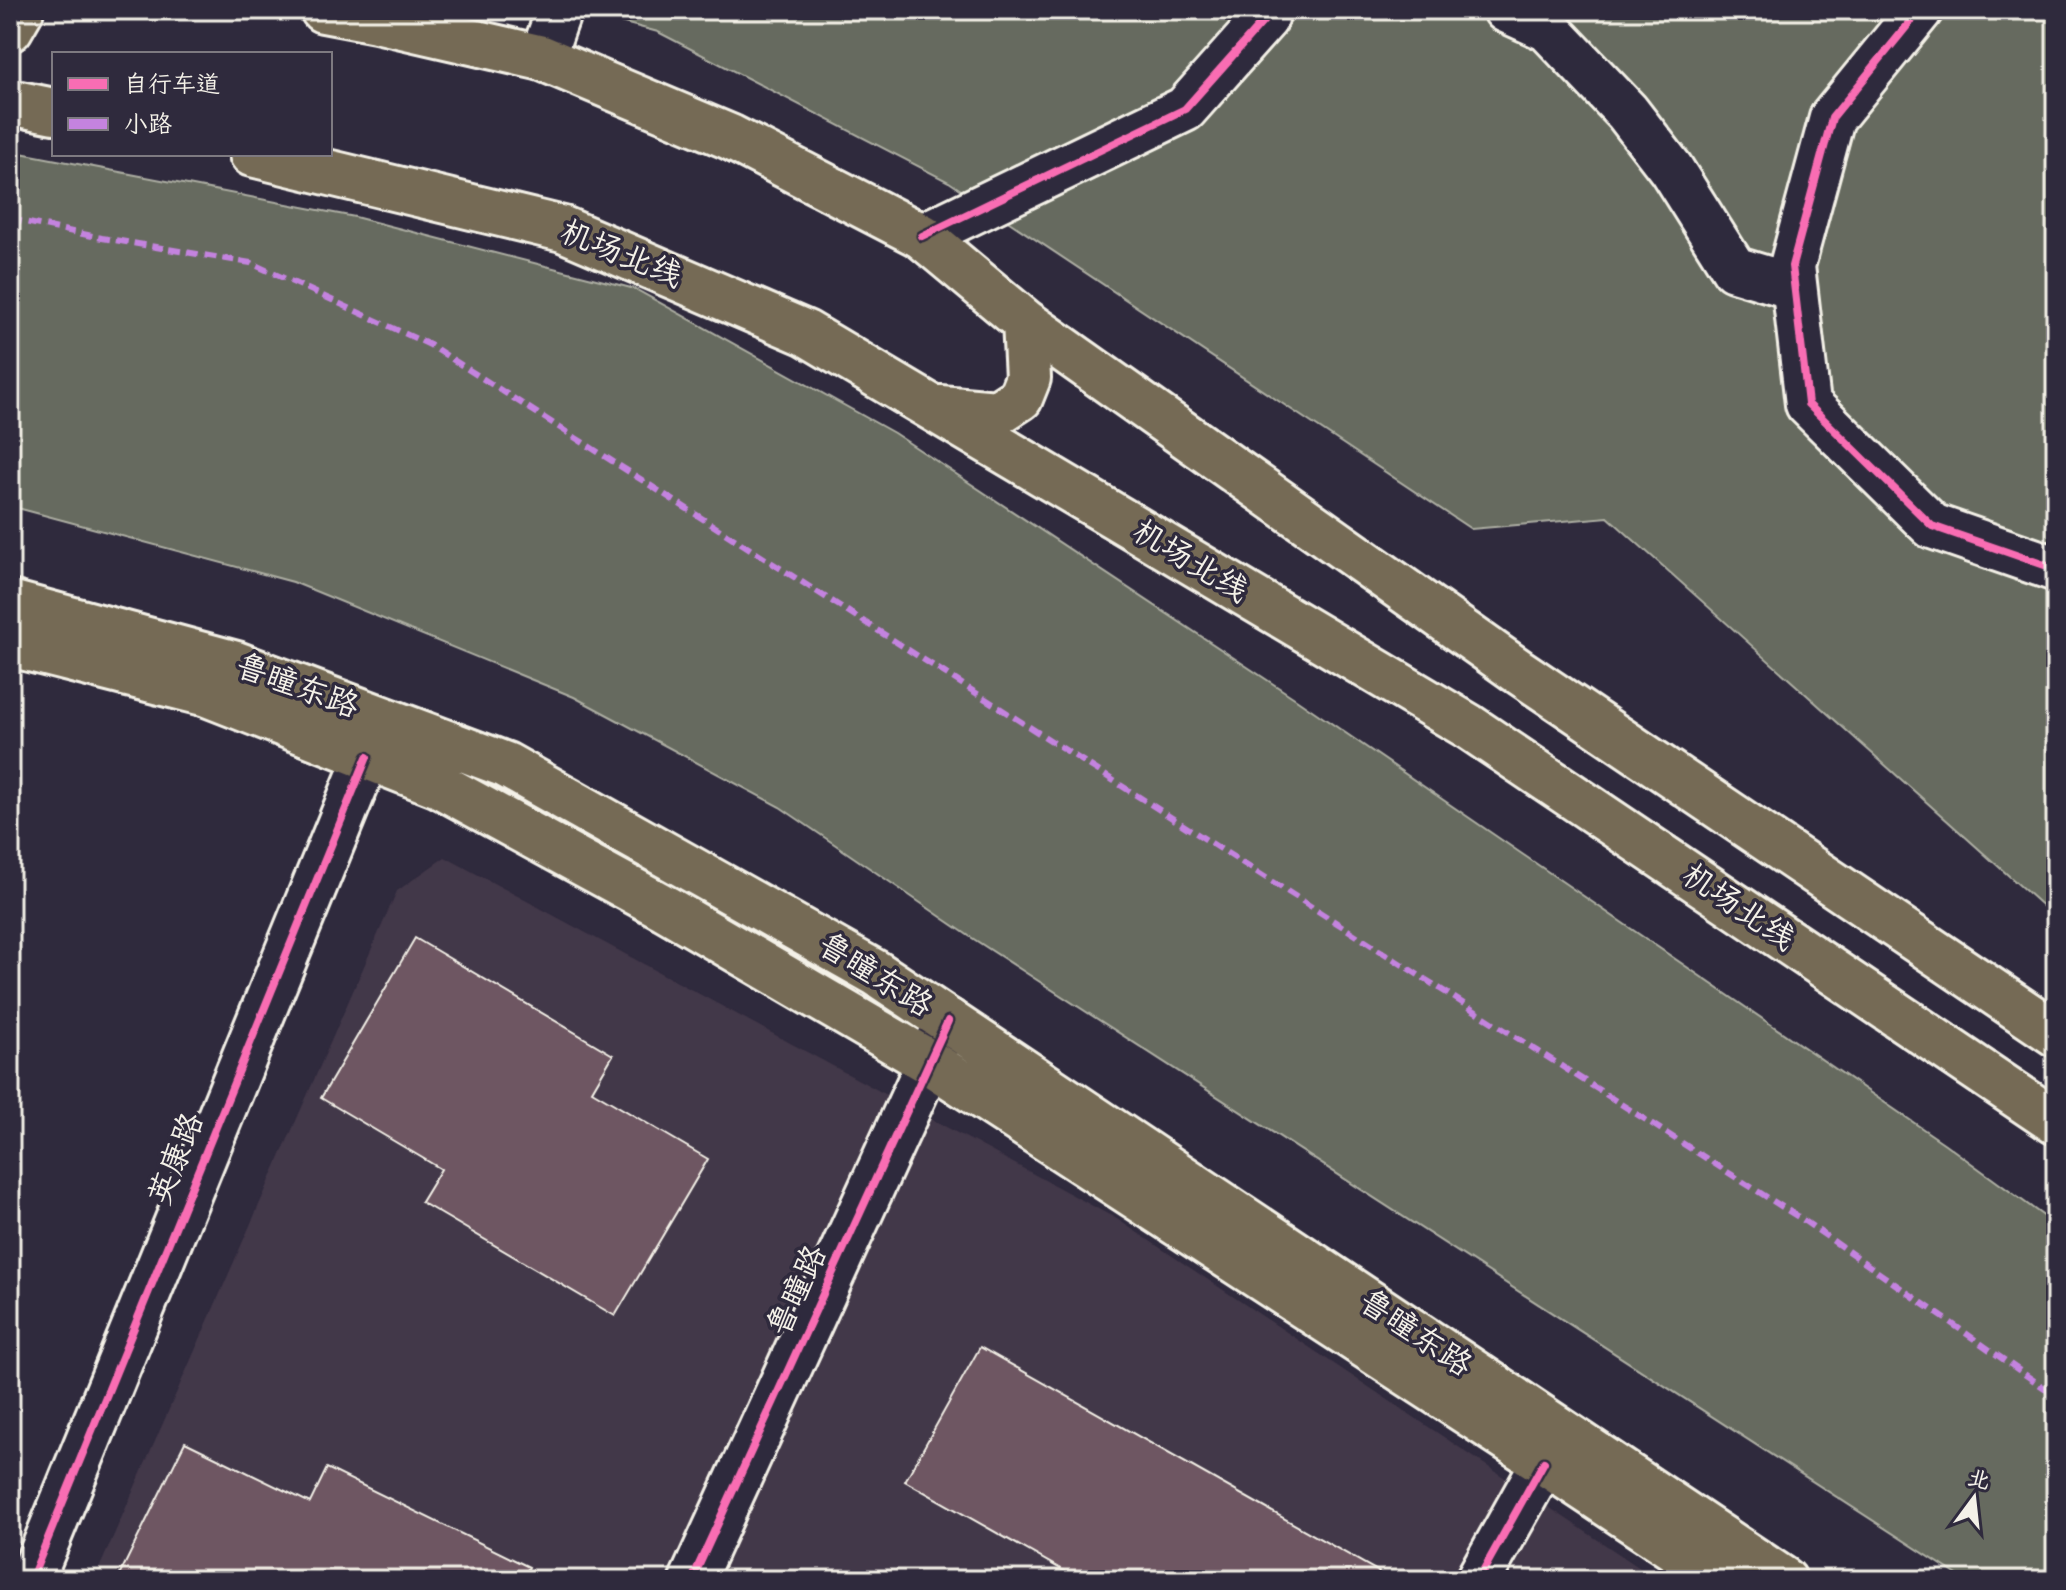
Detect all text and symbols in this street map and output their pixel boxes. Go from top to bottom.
legend [52,52,332,156]
text: 自行车道 [124,70,220,101]
text: 小路 [124,110,172,141]
street label: 机场北线 [554,212,688,298]
street label: 机场北线 [1124,511,1256,613]
street label: 鲁瞳东路 [230,645,364,729]
street label: 机场北线 [1673,855,1803,961]
street label: 鲁瞳东路 [810,924,940,1028]
street label: 英康路 [140,1107,214,1211]
street label: 鲁瞳路 [759,1239,837,1343]
street label: 鲁瞳东路 [1350,1281,1480,1387]
north arrow [1934,1458,2014,1538]
text: 北 [1964,1464,1993,1497]

